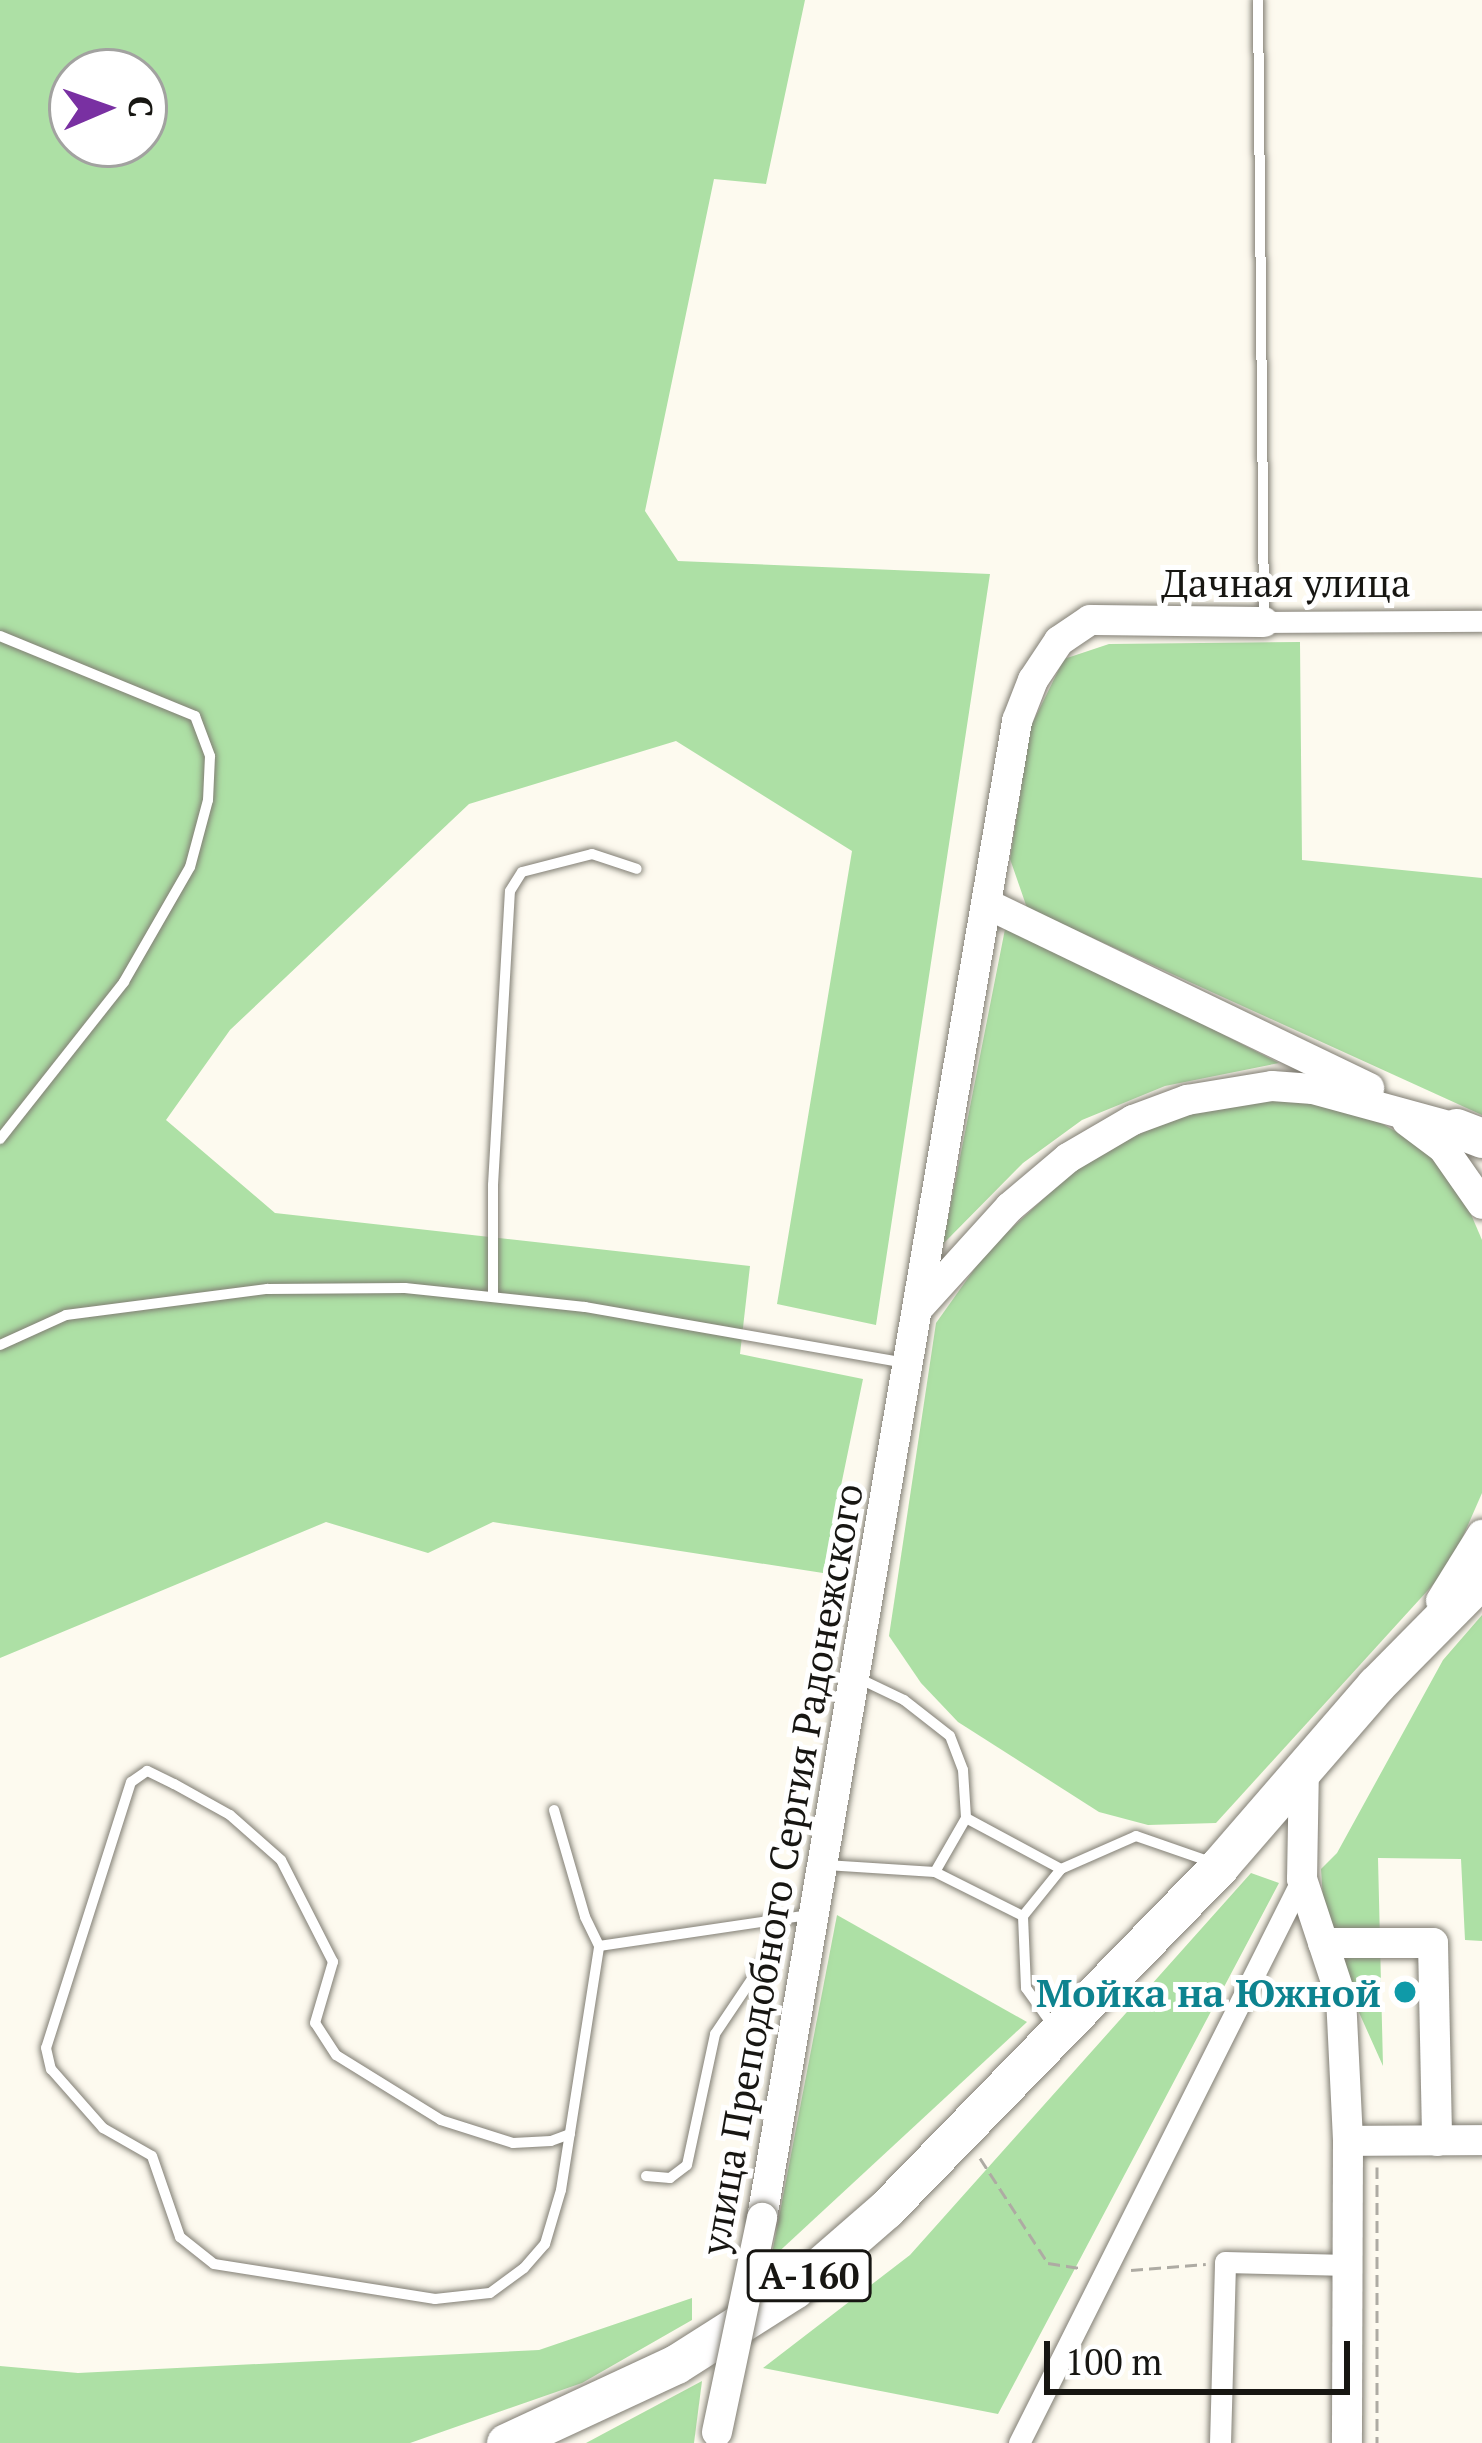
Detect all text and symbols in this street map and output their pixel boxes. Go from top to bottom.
north arrow [48,48,168,168]
text: С [120,95,163,118]
street label: Дачная улица [1161,559,1411,605]
street label: улица Преподобного Сергия Радонежского [690,1480,872,2258]
place label: Мойка на Южной [1036,1969,1381,2015]
marker: Мойка на Южной [1392,1979,1418,2005]
road number: А-160 [746,2246,872,2306]
scale bar [1050,2317,1356,2391]
text: 100 m [1065,2338,1162,2385]

